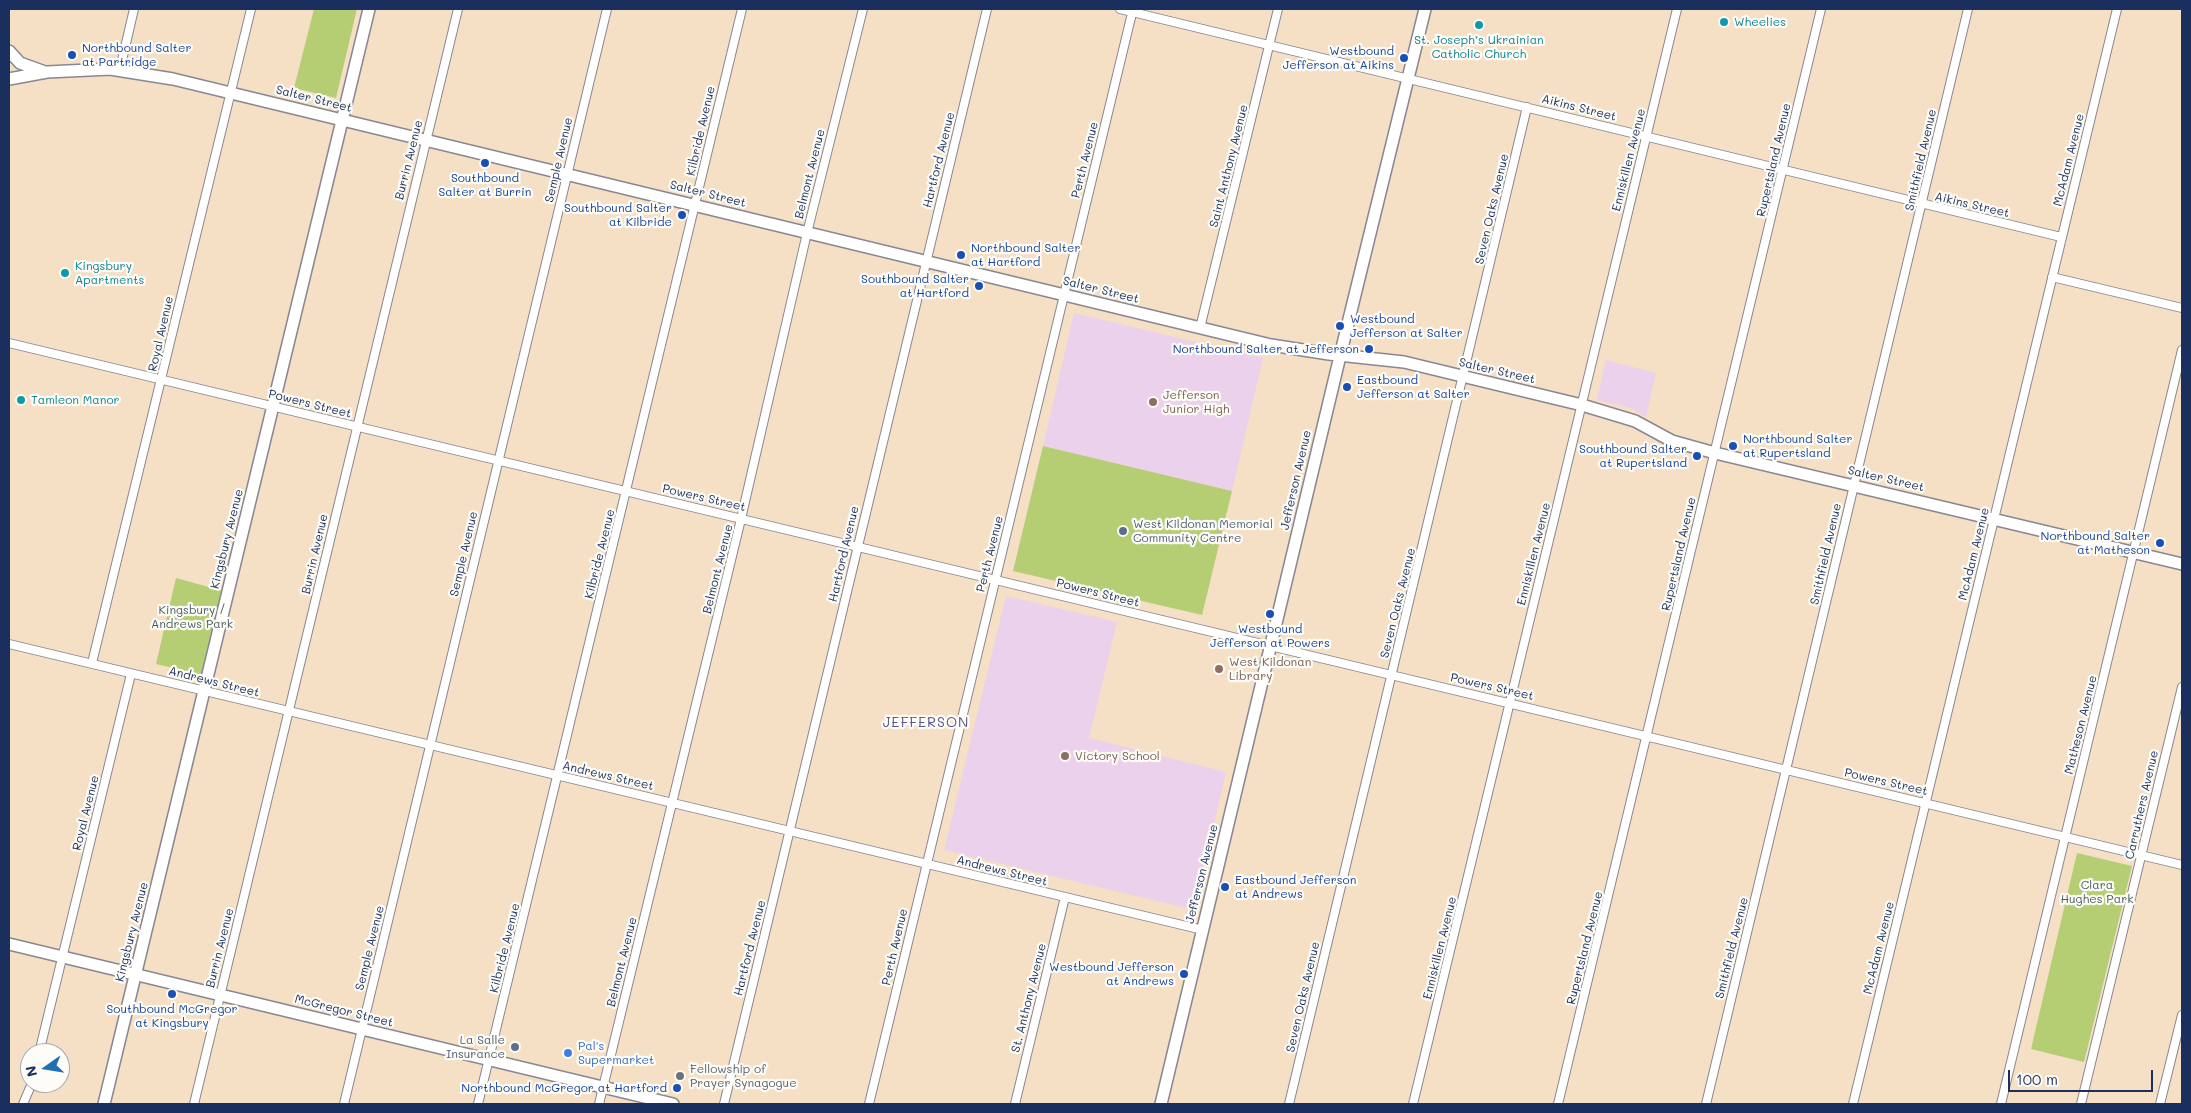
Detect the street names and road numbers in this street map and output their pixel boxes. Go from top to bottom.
street label: Salter Street [274,83,354,115]
street label: Kilbride Avenue [684,85,718,177]
street label: Aikins Street [1540,92,1618,124]
street label: Rupertsland Avenue [1754,102,1794,218]
street label: Saint Anthony Avenue [1207,103,1251,229]
street label: Enniskillen Avenue [1609,107,1649,213]
street label: Smithfield Avenue [1902,108,1940,212]
street label: Hartford Avenue [920,111,958,209]
street label: McAdam Avenue [2051,112,2087,208]
street label: Semple Avenue [542,116,576,204]
street label: Burrin Avenue [392,119,426,201]
street label: Perth Avenue [1069,120,1101,200]
street label: Belmont Avenue [792,128,828,220]
street label: Seven Oaks Avenue [1472,152,1512,266]
street label: Salter Street [668,178,748,210]
street label: Aikins Street [1933,189,2011,221]
street label: Salter Street [1061,274,1141,306]
street label: Royal Avenue [145,295,177,373]
street label: Salter Street [1457,355,1537,387]
street label: Powers Street [267,387,353,421]
street label: Jefferson Avenue [1278,429,1314,531]
street label: Salter Street [1846,463,1926,495]
street label: Powers Street [661,481,747,515]
street label: Kingsbury Avenue [208,488,246,590]
street label: Rupertsland Avenue [1659,496,1699,612]
street label: Enniskillen Avenue [1514,501,1554,607]
street label: Smithfield Avenue [1807,502,1845,606]
street label: Hartford Avenue [826,505,862,603]
street label: McAdam Avenue [1956,506,1992,602]
street label: Kilbride Avenue [582,508,618,600]
street label: Semple Avenue [447,510,481,598]
street label: Burrin Avenue [299,513,331,595]
street label: Perth Avenue [974,514,1006,594]
street label: Belmont Avenue [700,523,736,615]
street label: Seven Oaks Avenue [1377,546,1419,660]
street label: Powers Street [1055,576,1141,610]
street label: Andrews Street [167,664,261,700]
street label: Powers Street [1449,670,1535,704]
street label: Matheson Avenue [2062,674,2100,776]
street label: Carruthers Avenue [2122,749,2162,861]
street label: Andrews Street [561,759,655,793]
street label: Powers Street [1843,765,1929,799]
street label: Royal Avenue [70,774,102,852]
street label: Jefferson Avenue [1183,823,1221,925]
street label: Andrews Street [955,853,1049,889]
street label: Kingsbury Avenue [113,881,151,983]
street label: Rupertsland Avenue [1564,890,1606,1006]
street label: Enniskillen Avenue [1420,895,1460,1001]
street label: Smithfield Avenue [1712,896,1752,1000]
street label: Hartford Avenue [731,899,769,997]
street label: McAdam Avenue [1861,900,1897,996]
street label: Kilbride Avenue [487,902,523,994]
street label: Semple Avenue [352,904,388,992]
street label: Burrin Avenue [203,907,237,989]
street label: Perth Avenue [879,907,911,987]
street label: Belmont Avenue [604,916,640,1008]
street label: Seven Oaks Avenue [1283,940,1323,1054]
street label: St. Anthony Avenue [1008,942,1050,1054]
street label: McGregor Street [293,992,395,1030]

